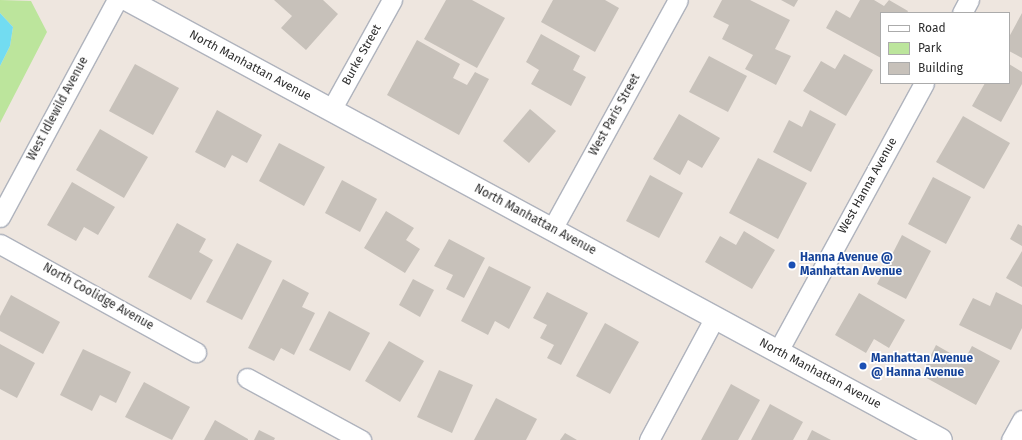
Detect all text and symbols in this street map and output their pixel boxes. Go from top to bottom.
legend [880,12,1010,84]
text: Road [918,21,946,35]
street label: Burke Street [339,22,385,88]
street label: North Manhattan Avenue [187,28,313,104]
text: Park [918,41,942,55]
street label: West Idlewild Avenue [24,55,92,163]
text: Building [918,61,963,75]
street label: West Paris Street [586,71,644,159]
street label: West Hanna Avenue [836,135,900,237]
street label: North Manhattan Avenue [472,182,598,258]
place label: Hanna Avenue @ Manhattan Avenue [800,251,902,279]
marker: Hanna Avenue @ Manhattan Avenue [787,260,797,270]
street label: North Coolidge Avenue [40,261,156,333]
street label: North Manhattan Avenue [757,336,883,412]
place label: Manhattan Avenue @ Hanna Avenue [871,352,973,380]
marker: Manhattan Avenue @ Hanna Avenue [858,361,868,371]

